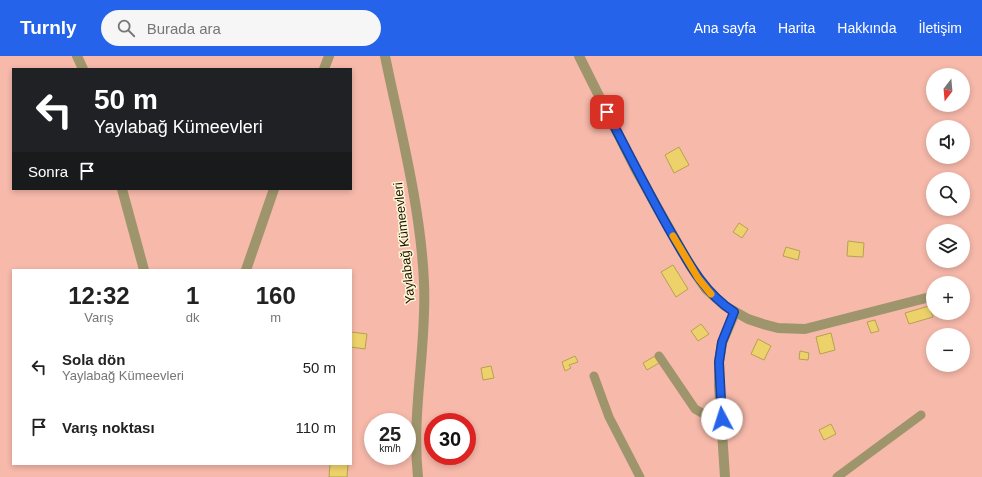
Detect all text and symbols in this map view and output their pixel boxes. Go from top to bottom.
search box [101,10,381,46]
text: Turnly [20,17,77,38]
icon: search [115,17,137,39]
text: Burada ara [147,20,221,37]
text: Ana sayfa [694,20,756,36]
text: Harita [778,20,815,36]
text: Hakkında [837,20,896,36]
text: İletişim [918,20,962,36]
north arrow [926,68,970,112]
map controls [926,68,970,372]
icon: left [28,84,80,136]
text: 50 m [94,84,158,115]
pin [590,95,624,129]
icon: arrive [596,101,618,123]
text: Yaylabağ Kümeevleri [94,117,263,137]
button: sound [926,120,970,164]
icon: arrive [76,160,98,182]
text: Sonra [28,163,68,180]
button: search [926,172,970,216]
street label: Yaylabağ Kümeevleri [390,182,418,304]
button: layers [926,224,970,268]
button: + [926,276,970,320]
text: 12:32 [68,282,130,309]
text: 1 [186,282,199,309]
text: 160 [256,282,296,309]
text: Varış [84,310,114,325]
text: dk [186,310,200,325]
text: m [270,310,281,325]
button: − [926,328,970,372]
text: Sola dön [62,351,125,368]
icon: left [28,356,50,378]
text: 50 m [303,359,336,376]
text: Yaylabağ Kümeevleri [62,368,184,383]
position arrow [701,398,743,440]
speed limit sign: 30 [424,413,476,465]
icon: arrive [28,416,50,438]
text: Varış noktası [62,419,155,436]
text: 110 m [295,419,336,436]
text: 25 [379,423,401,445]
text: km/h [379,443,401,454]

